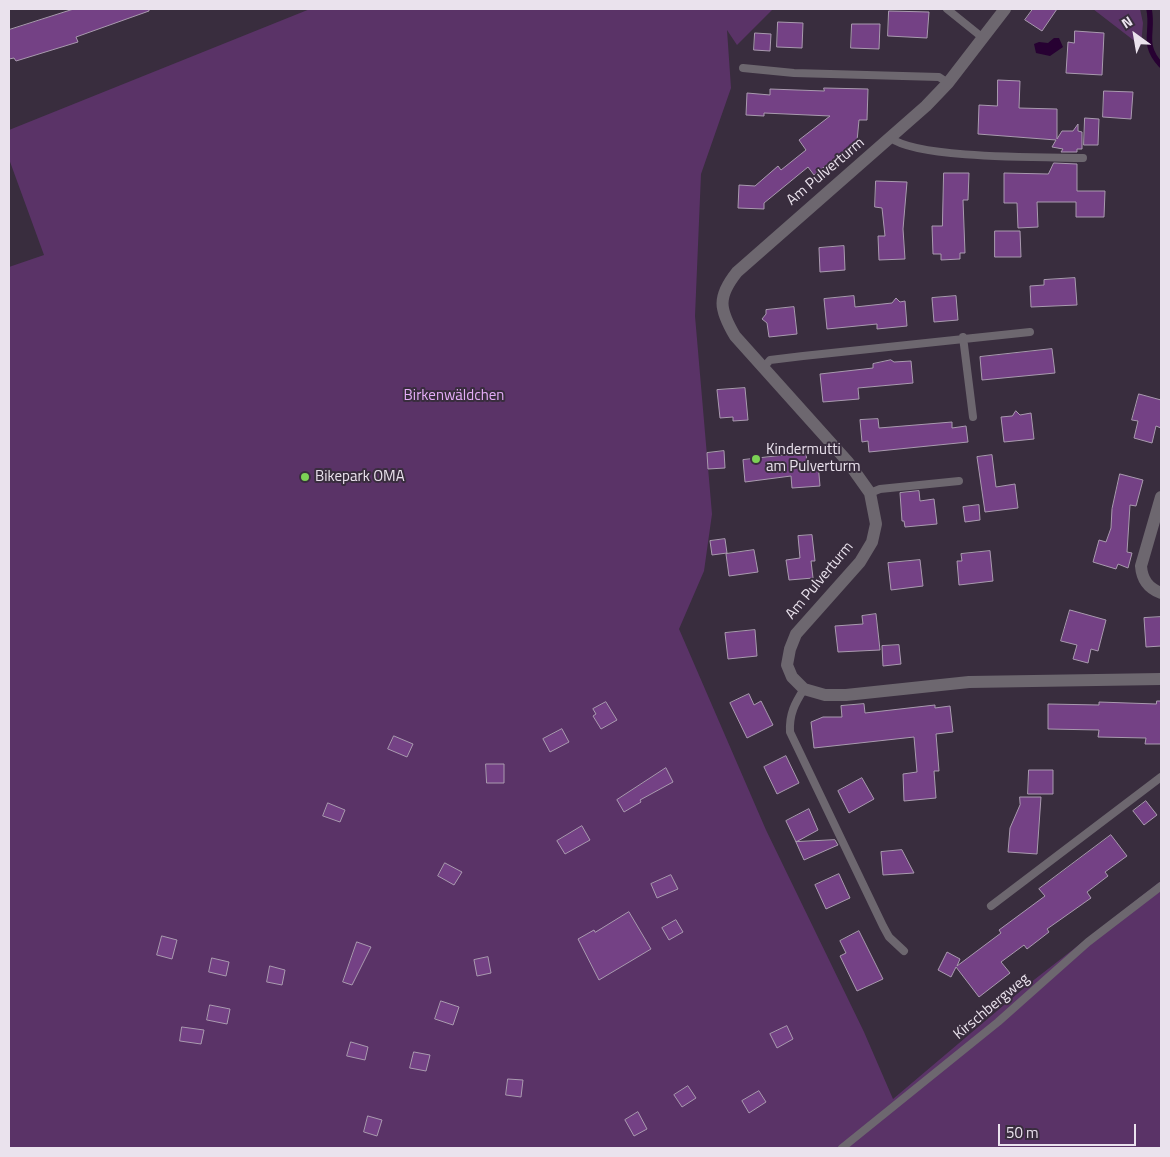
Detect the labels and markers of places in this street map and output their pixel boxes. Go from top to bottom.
place label: Kindermutti am Pulverturm [766,441,860,476]
marker: Kindermutti am Pulverturm [750,453,762,465]
place label: Bikepark OMA [315,468,405,486]
marker: Bikepark OMA [299,471,311,483]

